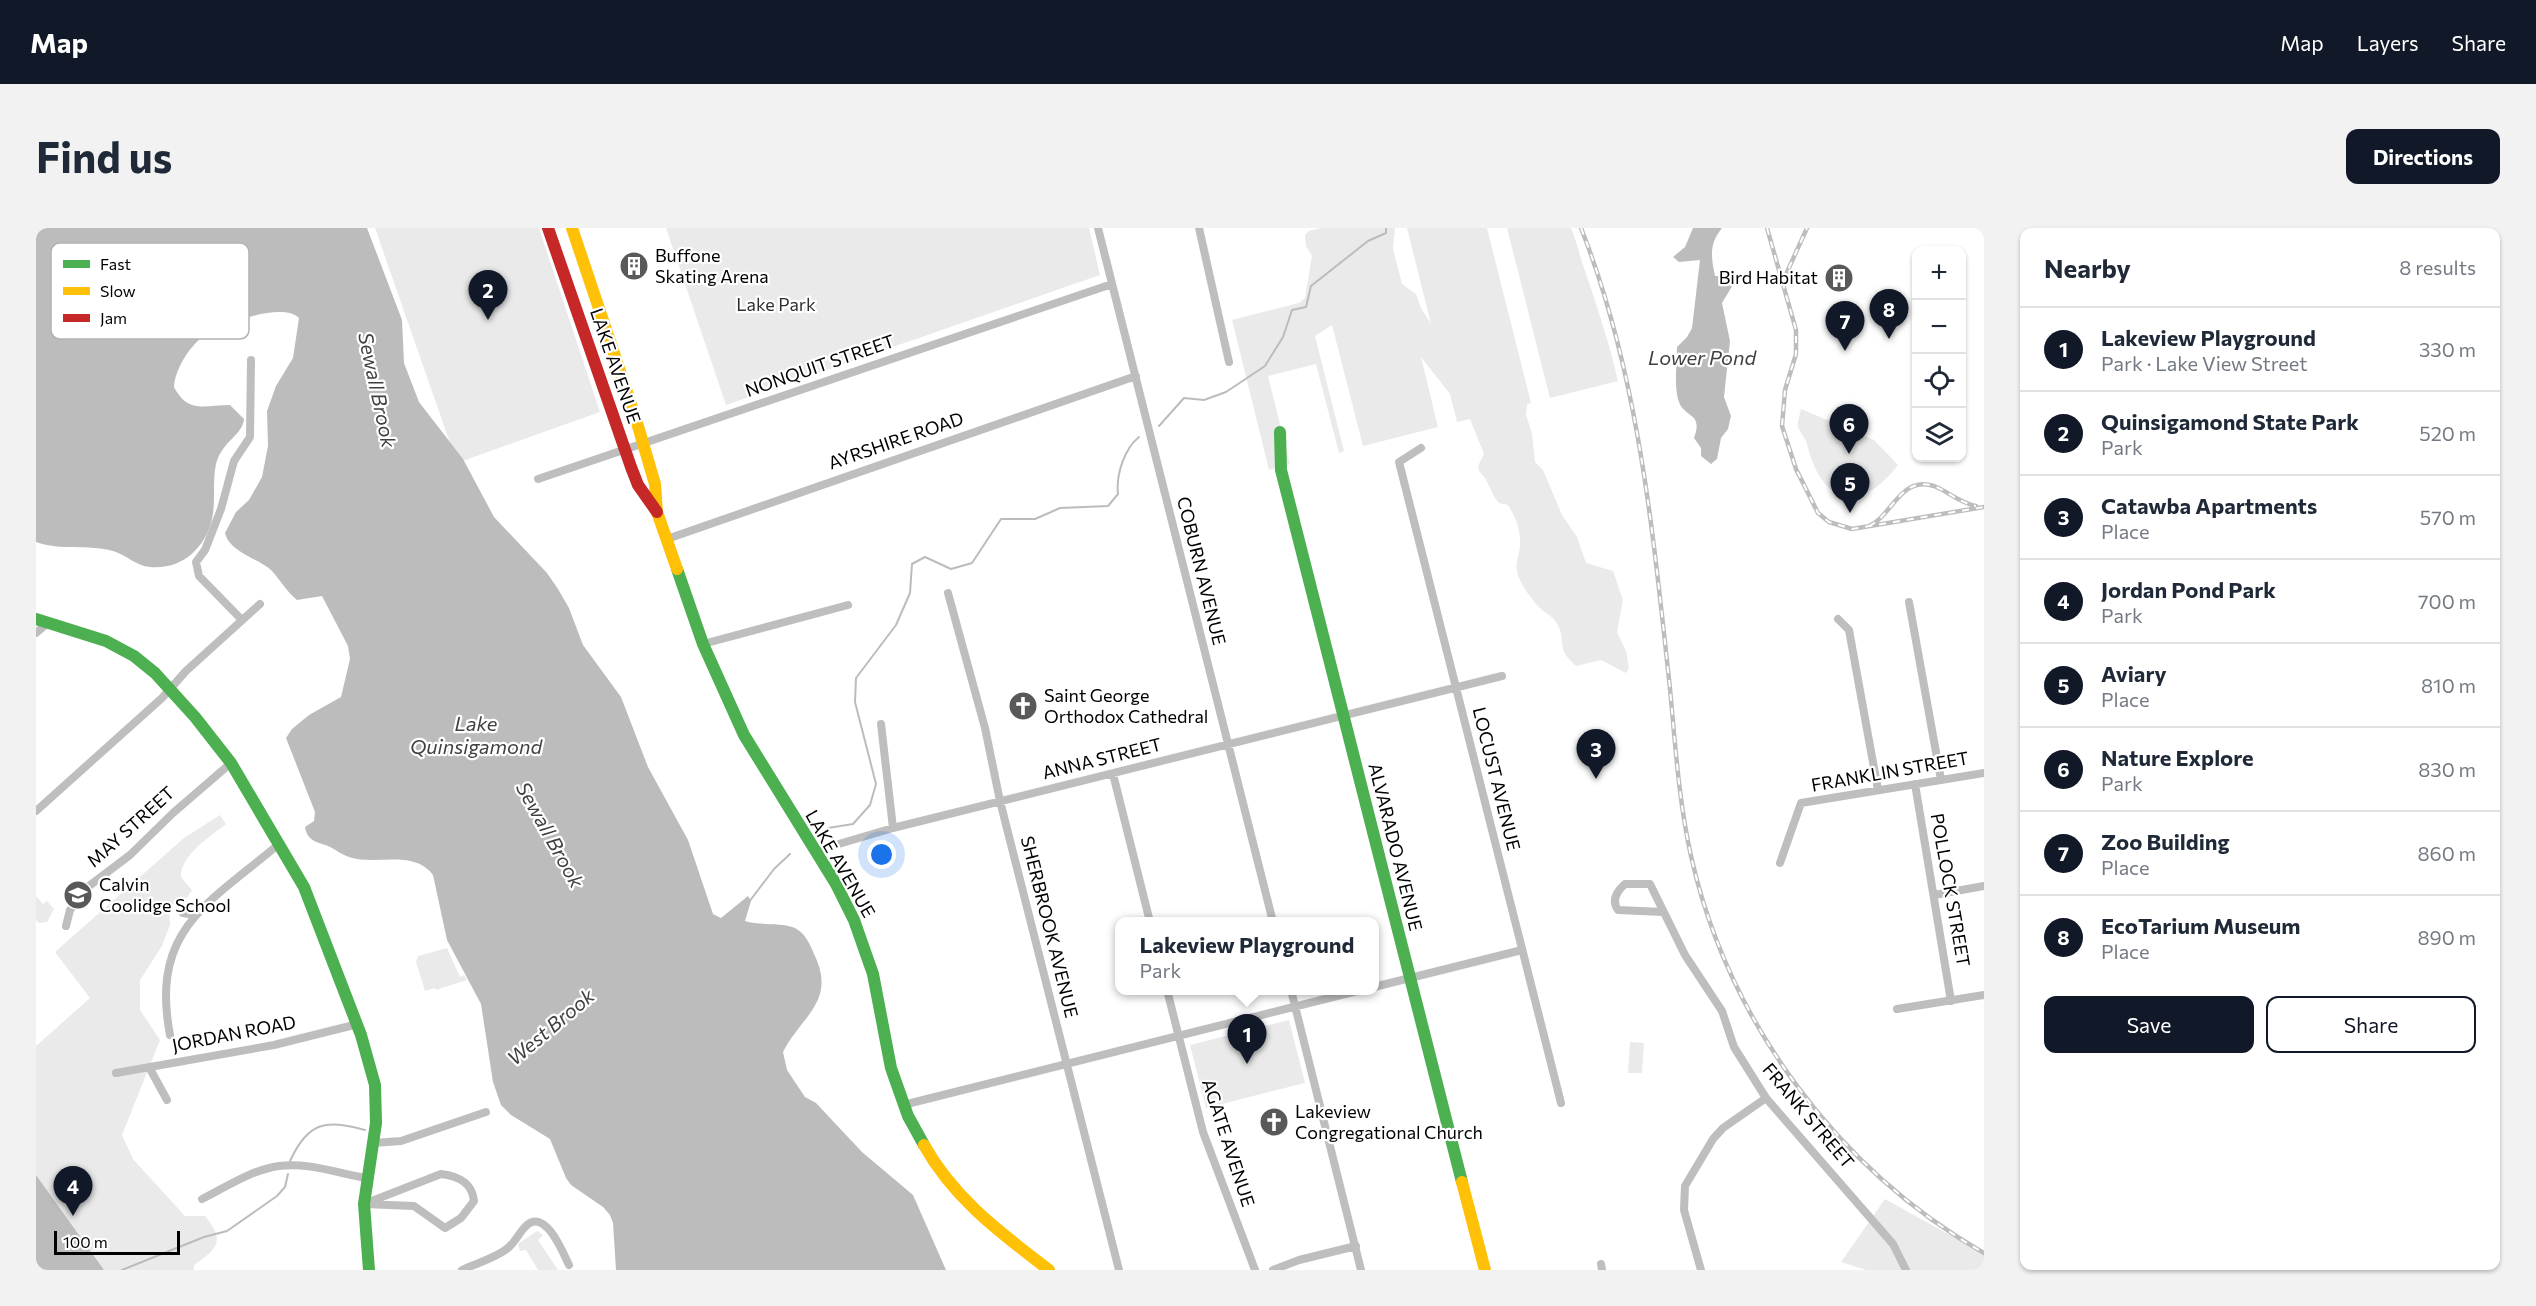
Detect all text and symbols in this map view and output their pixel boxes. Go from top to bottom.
text: Map [30,25,88,59]
text: Map [2280,30,2324,55]
text: Layers [2357,30,2419,55]
text: Share [2452,30,2506,55]
button: Directions [2346,129,2500,184]
text: Find us [36,130,172,182]
legend [51,243,249,339]
place label: Buffone Skating Arena [655,244,769,287]
map controls [1912,246,1966,462]
button: + [1912,246,1966,300]
building icon: Buffone Skating Arena [618,250,650,282]
text: Nearby [2044,252,2131,283]
text: Fast [100,254,131,273]
text: 8 results [2399,255,2476,279]
building icon: Bird Habitat [1823,262,1855,294]
place label: Bird Habitat [1719,266,1818,288]
pin: 2 [468,270,508,320]
text: Slow [100,281,136,300]
pin: 8 [1870,290,1908,339]
park label: Lake Park [736,293,816,315]
button: − [1912,300,1966,354]
pin: 7 [1826,302,1864,351]
street label: LAKE AVENUE [586,305,646,426]
text: Jam [100,308,127,327]
text: Lakeview Playground [2101,324,2316,351]
street label: NONQUIT STREET [742,329,897,401]
water label: Sewall Brook [354,330,402,451]
text: 1 [2059,337,2068,361]
text: 330 m [2419,337,2476,361]
water label: Lower Pond [1648,345,1758,369]
text: Park · Lake View Street [2101,351,2307,375]
button: locate [1912,354,1966,408]
pin: 6 [1830,404,1868,454]
street label: AYRSHIRE ROAD [825,407,966,473]
button: layers [1912,408,1966,462]
text: Quinsigamond State Park [2101,408,2359,435]
text: 2 [2058,421,2069,445]
text: 520 m [2419,421,2476,445]
text: Park [2101,435,2143,459]
pin: 5 [1830,464,1870,513]
text: Catawba Apartments [2101,492,2317,519]
street label: COBURN AVENUE [1173,494,1231,647]
text: 3 [2058,505,2069,529]
text: 570 m [2420,505,2476,529]
text: Place [2101,519,2150,543]
text: Jordan Pond Park [2101,576,2276,603]
text: 4 [2057,589,2070,613]
text: 700 m [2418,589,2476,613]
text: Park [2101,603,2143,627]
text: Aviary [2101,660,2167,687]
text: 5 [2058,673,2069,697]
text: 810 m [2421,673,2476,697]
place label: Saint George Orthodox Cathedral [1044,684,1208,727]
text: Place [2101,687,2150,711]
church icon: Saint George Orthodox Cathedral [1007,690,1039,722]
street label: LOCUST AVENUE [1469,705,1525,853]
water label: Lake Quinsigamond [410,711,543,758]
pin: 3 [1576,730,1616,779]
street label: ANNA STREET [1040,733,1164,783]
text: Nature Explore [2101,744,2254,771]
street label: FRANKLIN STREET [1809,746,1970,796]
text: 6 [2057,757,2070,781]
text: 830 m [2418,757,2476,781]
street label: ALVARADO AVENUE [1364,761,1427,933]
text: Park [2101,771,2143,795]
water label: Sewall Brook [512,777,590,893]
street label: MAY STREET [82,781,179,871]
street label: LAKE AVENUE [801,806,881,921]
street label: POLLOCK STREET [1927,811,1975,968]
text: Zoo Building [2101,828,2230,855]
street label: SHERBROOK AVENUE [1017,834,1083,1020]
your location [867,840,896,869]
text: 7 [2058,841,2069,865]
text: 860 m [2417,841,2476,865]
text: Place [2101,855,2150,879]
place label: Calvin Coolidge School [99,873,231,916]
school or university icon: Calvin Coolidge School [62,879,94,911]
text: EcoTarium Museum [2101,912,2301,939]
popup [1115,917,1379,995]
text: 8 [2057,925,2070,949]
text: 890 m [2417,925,2476,949]
text: Lakeview Playground [1140,931,1354,958]
text: Place [2101,939,2150,963]
text: Park [1140,958,1181,982]
water label: West Brook [502,982,600,1070]
button: Save [2044,996,2254,1053]
button: Share [2266,996,2476,1053]
street label: JORDAN ROAD [170,1010,298,1056]
pin: 1 [1228,1014,1266,1064]
street label: FRANK STREET [1758,1058,1859,1173]
street label: AGATE AVENUE [1198,1076,1260,1209]
place label: Lakeview Congregational Church [1295,1100,1483,1143]
church icon: Lakeview Congregational Church [1258,1106,1290,1138]
pin: 4 [54,1166,93,1216]
scale bar [54,1228,180,1256]
text: 100 m [63,1232,108,1251]

